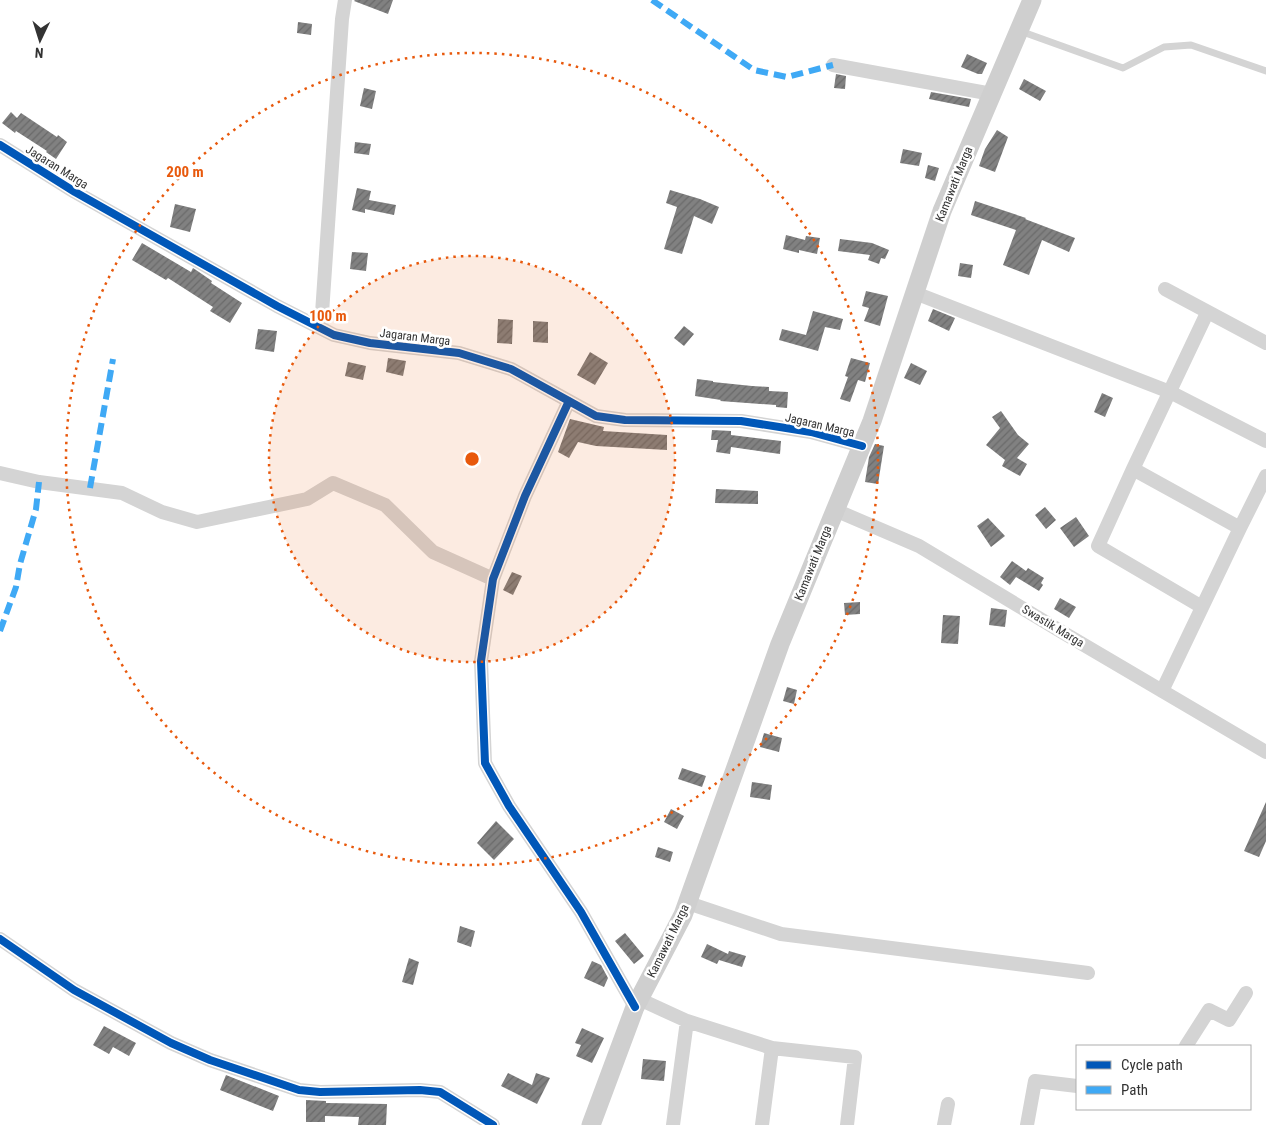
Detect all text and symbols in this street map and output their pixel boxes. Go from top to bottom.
north arrow [15,15,65,65]
text: N [34,45,44,61]
street label: Jagaran Marga [23,142,91,192]
street label: Kamawati Marga [933,144,976,224]
text: 200 m [166,163,204,181]
text: 100 m [309,307,347,325]
street label: Jagaran Marga [379,326,451,348]
street label: Jagaran Marga [784,410,856,440]
centre of rings [463,450,481,468]
street label: Kamawati Marga [792,523,835,603]
street label: Swastik Marga [1020,602,1087,650]
street label: Kamawati Marga [644,902,692,980]
legend [1076,1045,1251,1110]
text: Cycle path [1121,1056,1183,1074]
text: Path [1121,1081,1148,1099]

